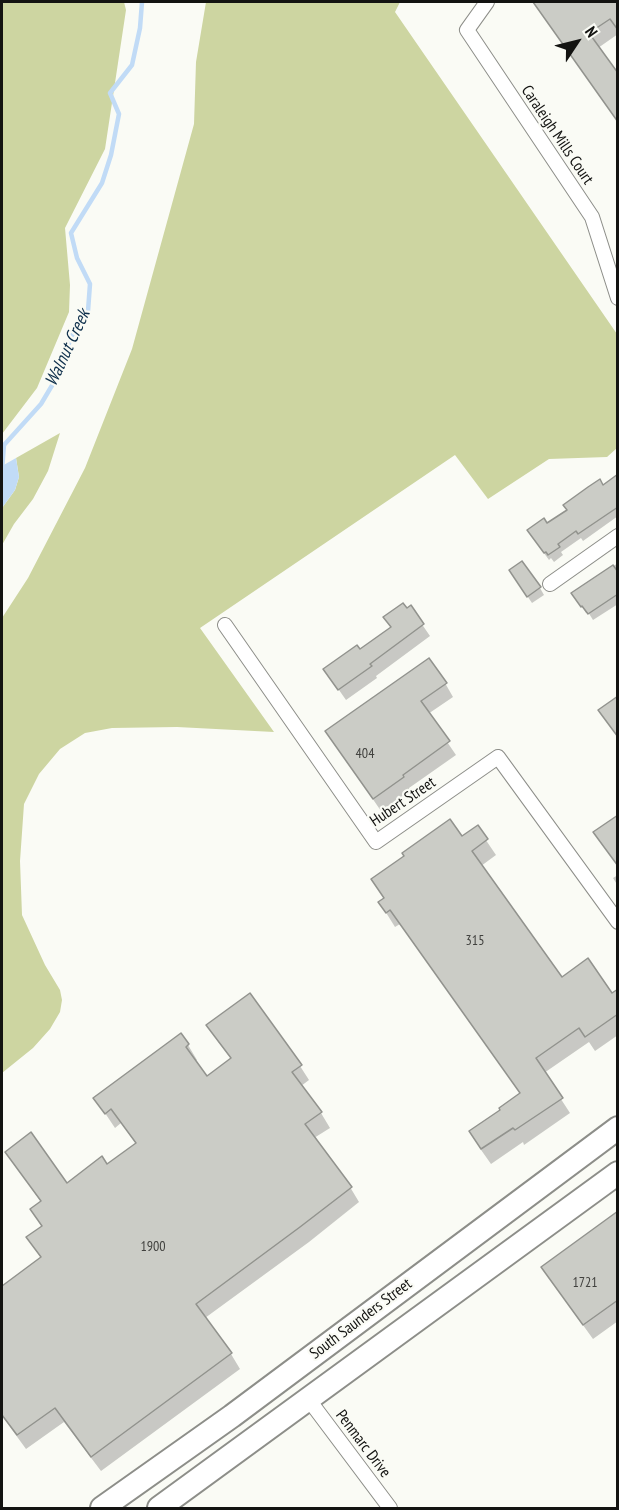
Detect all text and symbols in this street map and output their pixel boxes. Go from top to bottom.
north arrow [547,12,607,72]
text: N [581,22,602,41]
street label: Caraleigh Mills Court [517,82,597,188]
water label: Walnut Creek [41,306,95,390]
house number: 404 [356,746,374,762]
street label: Hubert Street [367,773,439,831]
house number: 315 [466,933,484,949]
house number: 1900 [140,1239,166,1255]
street label: South Saunders Street [306,1274,416,1364]
house number: 1721 [572,1275,598,1291]
street label: Penmarc Drive [331,1406,395,1482]

